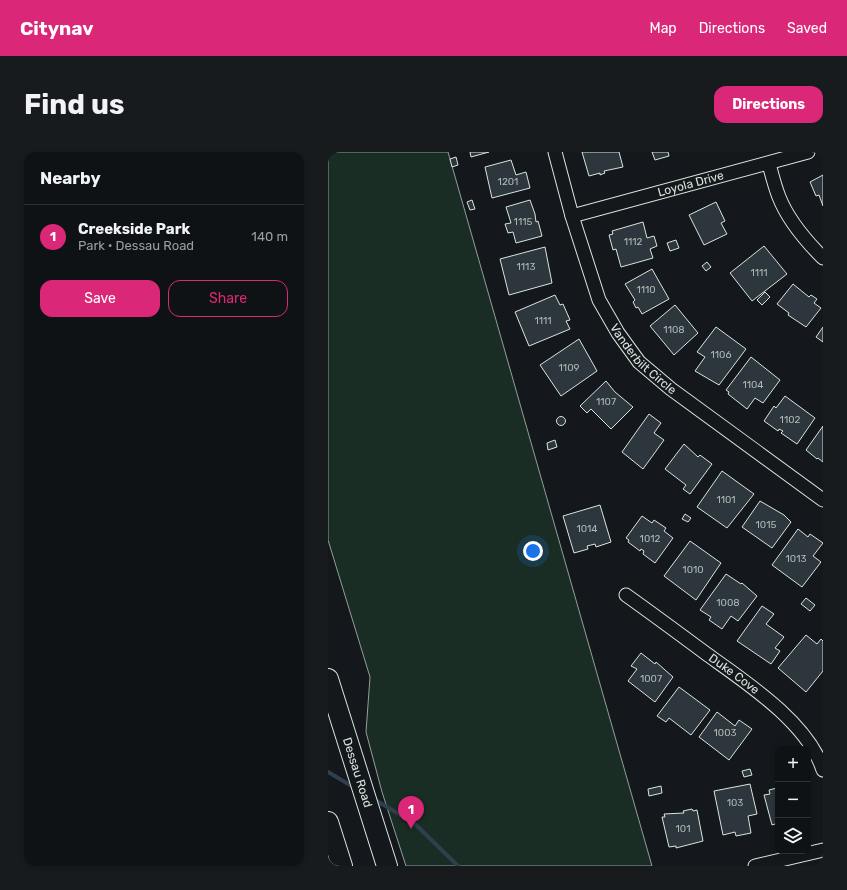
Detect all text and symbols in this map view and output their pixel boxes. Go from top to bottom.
text: Citynav [20,17,93,40]
text: Map [650,20,677,37]
text: Directions [699,20,765,37]
text: Saved [787,20,827,37]
button: Directions [714,86,823,123]
text: Find us [24,88,124,121]
text: Nearby [40,168,101,188]
street label: Loyola Drive [656,168,726,199]
house number: 1201 [498,176,518,188]
house number: 1115 [514,216,532,228]
text: Creekside Park [78,220,190,238]
text: 1 [50,229,56,244]
text: 140 m [251,229,288,244]
house number: 1112 [624,236,642,248]
text: Park · Dessau Road [78,238,194,253]
house number: 1113 [517,261,535,273]
house number: 1111 [750,267,768,279]
button: Save [40,280,160,317]
button: Share [168,280,288,317]
house number: 1110 [636,284,656,296]
house number: 1111 [534,315,552,327]
street label: Vanderbilt Circle [607,321,679,398]
house number: 1108 [663,324,685,336]
house number: 1106 [711,349,731,361]
house number: 1109 [559,362,579,374]
house number: 1104 [742,379,764,391]
house number: 1107 [596,396,616,408]
house number: 1102 [780,414,801,426]
house number: 1101 [716,494,736,506]
house number: 1015 [756,519,776,531]
house number: 1014 [576,523,598,535]
house number: 1012 [640,533,661,545]
your location [523,541,543,561]
house number: 1013 [786,553,806,565]
house number: 1010 [682,564,704,576]
house number: 1008 [716,597,740,609]
street label: Duke Cove [706,651,762,697]
house number: 1007 [640,673,662,685]
house number: 1003 [714,727,737,739]
street label: Dessau Road [340,736,375,809]
map controls [775,746,811,854]
button: + [775,746,811,782]
button: − [775,782,811,818]
pin: 1 [398,796,424,829]
house number: 103 [727,797,743,809]
button: layers [775,818,811,854]
house number: 101 [676,823,690,835]

